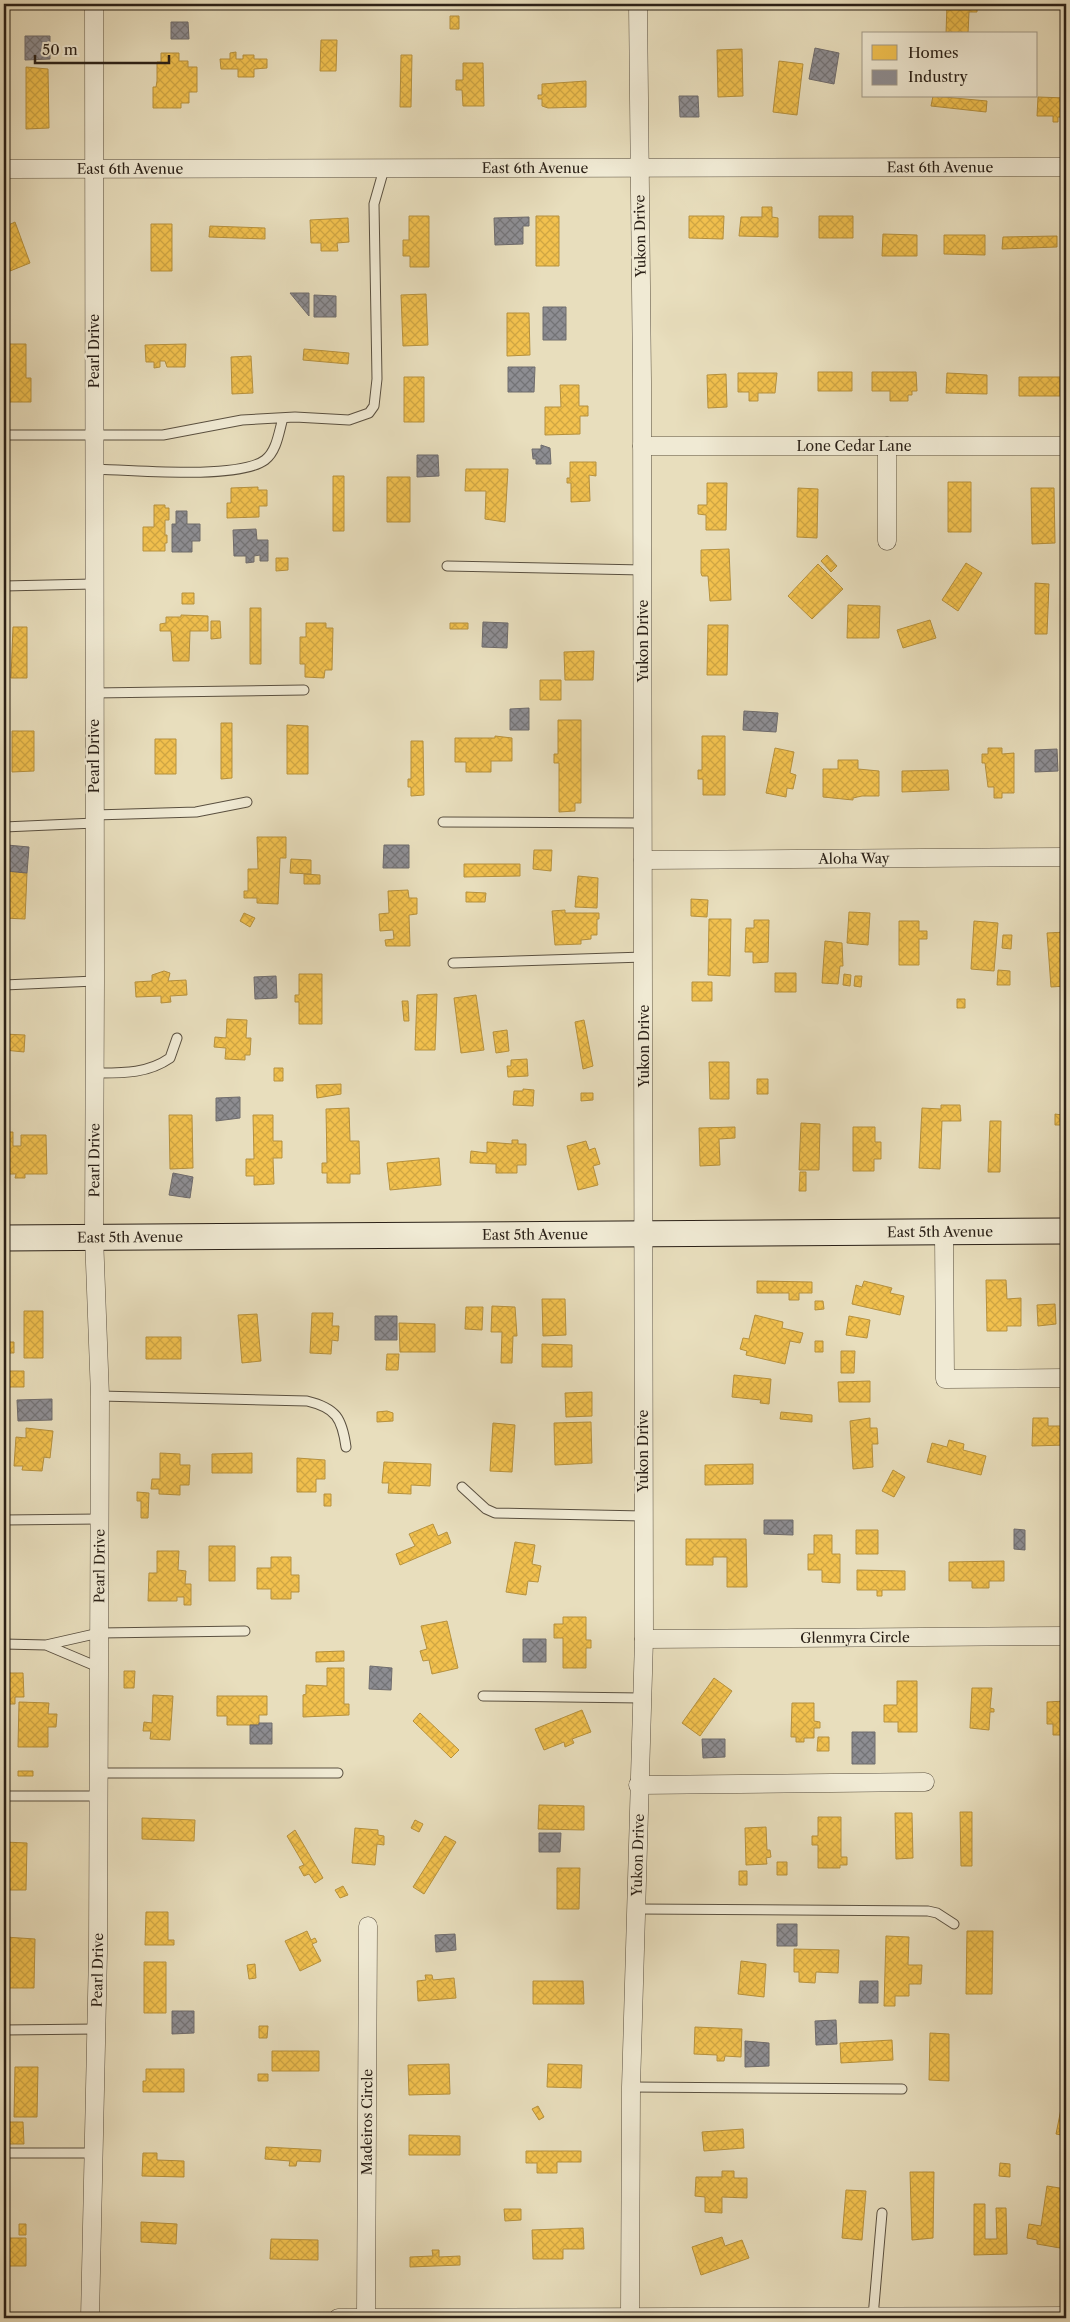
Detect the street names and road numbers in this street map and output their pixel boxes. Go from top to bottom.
street label: East 6th Avenue [887,158,993,176]
street label: East 6th Avenue [482,159,588,177]
street label: East 6th Avenue [77,160,183,178]
street label: Yukon Drive [630,194,650,278]
street label: Pearl Drive [85,314,103,388]
street label: Lone Cedar Lane [796,437,912,455]
street label: Yukon Drive [634,600,652,683]
street label: Pearl Drive [85,719,103,793]
street label: Aloha Way [817,849,890,868]
street label: Yukon Drive [635,1005,653,1088]
street label: Pearl Drive [85,1123,103,1197]
street label: East 5th Avenue [887,1222,993,1241]
street label: East 5th Avenue [482,1225,588,1244]
street label: East 5th Avenue [77,1228,183,1247]
street label: Yukon Drive [634,1410,652,1493]
street label: Pearl Drive [90,1529,109,1603]
street label: Glenmyra Circle [800,1628,910,1647]
street label: Yukon Drive [628,1813,648,1898]
street label: Pearl Drive [88,1933,107,2007]
street label: Madeiros Circle [358,2069,376,2175]

